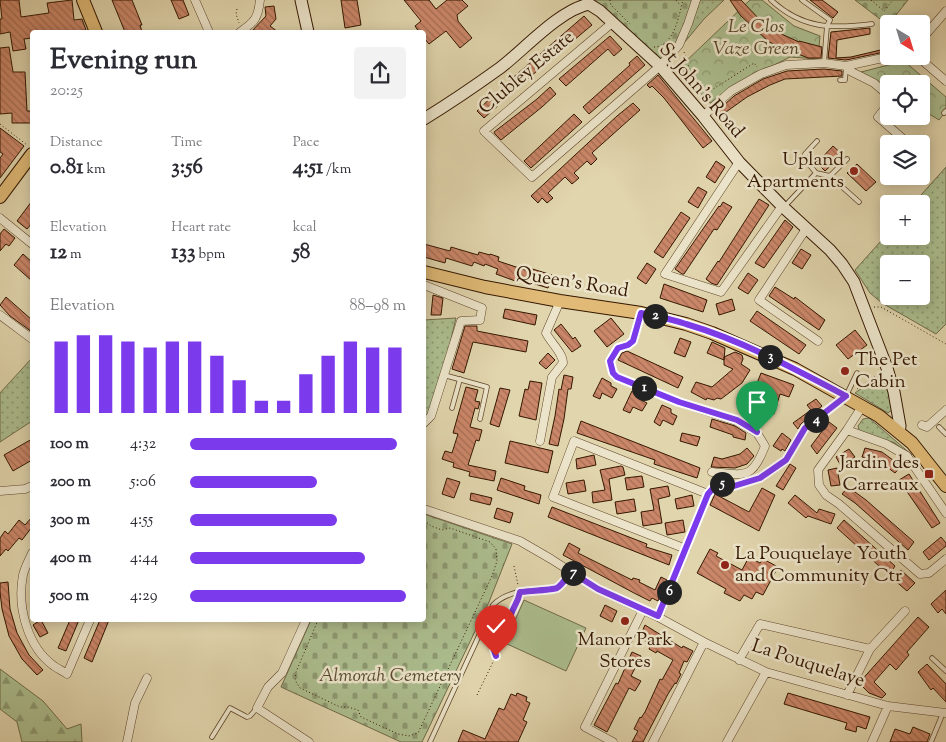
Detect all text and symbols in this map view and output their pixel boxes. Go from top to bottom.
park label: Le Clos Vaze Green [713,14,799,63]
north arrow [880,15,930,65]
map controls [880,15,930,305]
street label: Clubley Estate [473,25,581,121]
street label: St John's Road [652,38,750,145]
text: Evening run [50,41,197,81]
button: share [354,47,406,99]
button: locate [880,75,930,125]
text: 20:25 [50,80,83,103]
text: Distance [50,133,103,153]
text: Time [171,133,202,153]
text: Pace [293,133,319,153]
button: layers [880,135,930,185]
place label: Upland Apartments [747,147,844,196]
text: 0.81 [50,153,83,183]
text: 3:56 [171,153,203,183]
text: 4:51 [293,153,323,183]
text: km [83,160,106,180]
text: /km [323,160,351,180]
marker: Upland Apartments [848,165,860,177]
button: + [880,195,930,245]
text: Elevation [50,218,107,238]
text: Heart rate [171,218,231,238]
text: kcal [293,218,317,238]
text: 12 [50,238,67,268]
text: 133 [171,238,195,268]
text: 58 [293,238,310,268]
text: m [67,245,82,265]
text: bpm [195,245,225,265]
button: − [880,255,930,305]
street label: Queen's Road [514,261,631,305]
text: Elevation [50,295,115,318]
text: 88–98 m [350,295,406,318]
pin: 2 [642,304,668,328]
text: 2 [652,306,659,326]
pin: 3 [758,344,782,370]
text: 3 [768,347,773,367]
place label: The Pet Cabin [855,347,918,396]
marker: The Pet Cabin [839,365,851,377]
pin: 1 [632,376,656,400]
text: 1 [642,378,647,398]
pin [736,381,778,432]
icon: arrive [743,388,771,416]
pin: 4 [804,408,828,432]
text: 4 [813,410,820,430]
text: 100 m [50,433,89,456]
text: 4:32 [130,433,156,456]
place label: Jardin des Carreaux [839,450,919,499]
marker: Jardin des Carreaux [923,468,935,480]
text: 200 m [50,471,91,494]
text: 5:06 [130,471,156,494]
pin: 5 [710,472,734,496]
text: 5 [720,474,725,494]
text: 300 m [50,509,90,532]
text: 4:55 [130,509,153,532]
place label: La Pouquelaye Youth and Community Ctr [735,541,907,590]
text: 400 m [50,547,92,570]
text: 4:44 [130,547,158,570]
marker: La Pouquelaye Youth and Community Ctr [719,559,731,571]
pin: 7 [560,560,586,586]
text: 7 [570,563,577,583]
pin: 6 [656,580,682,604]
text: 6 [666,582,673,602]
text: 500 m [50,585,89,608]
text: 4:29 [130,585,158,608]
pin [475,605,517,656]
icon: check [482,612,510,640]
marker: Manor Park Stores [619,615,631,627]
place label: Manor Park Stores [577,627,673,676]
street label: La Pouquelaye [748,633,868,695]
park label: Almorah Cemetery [319,663,461,690]

